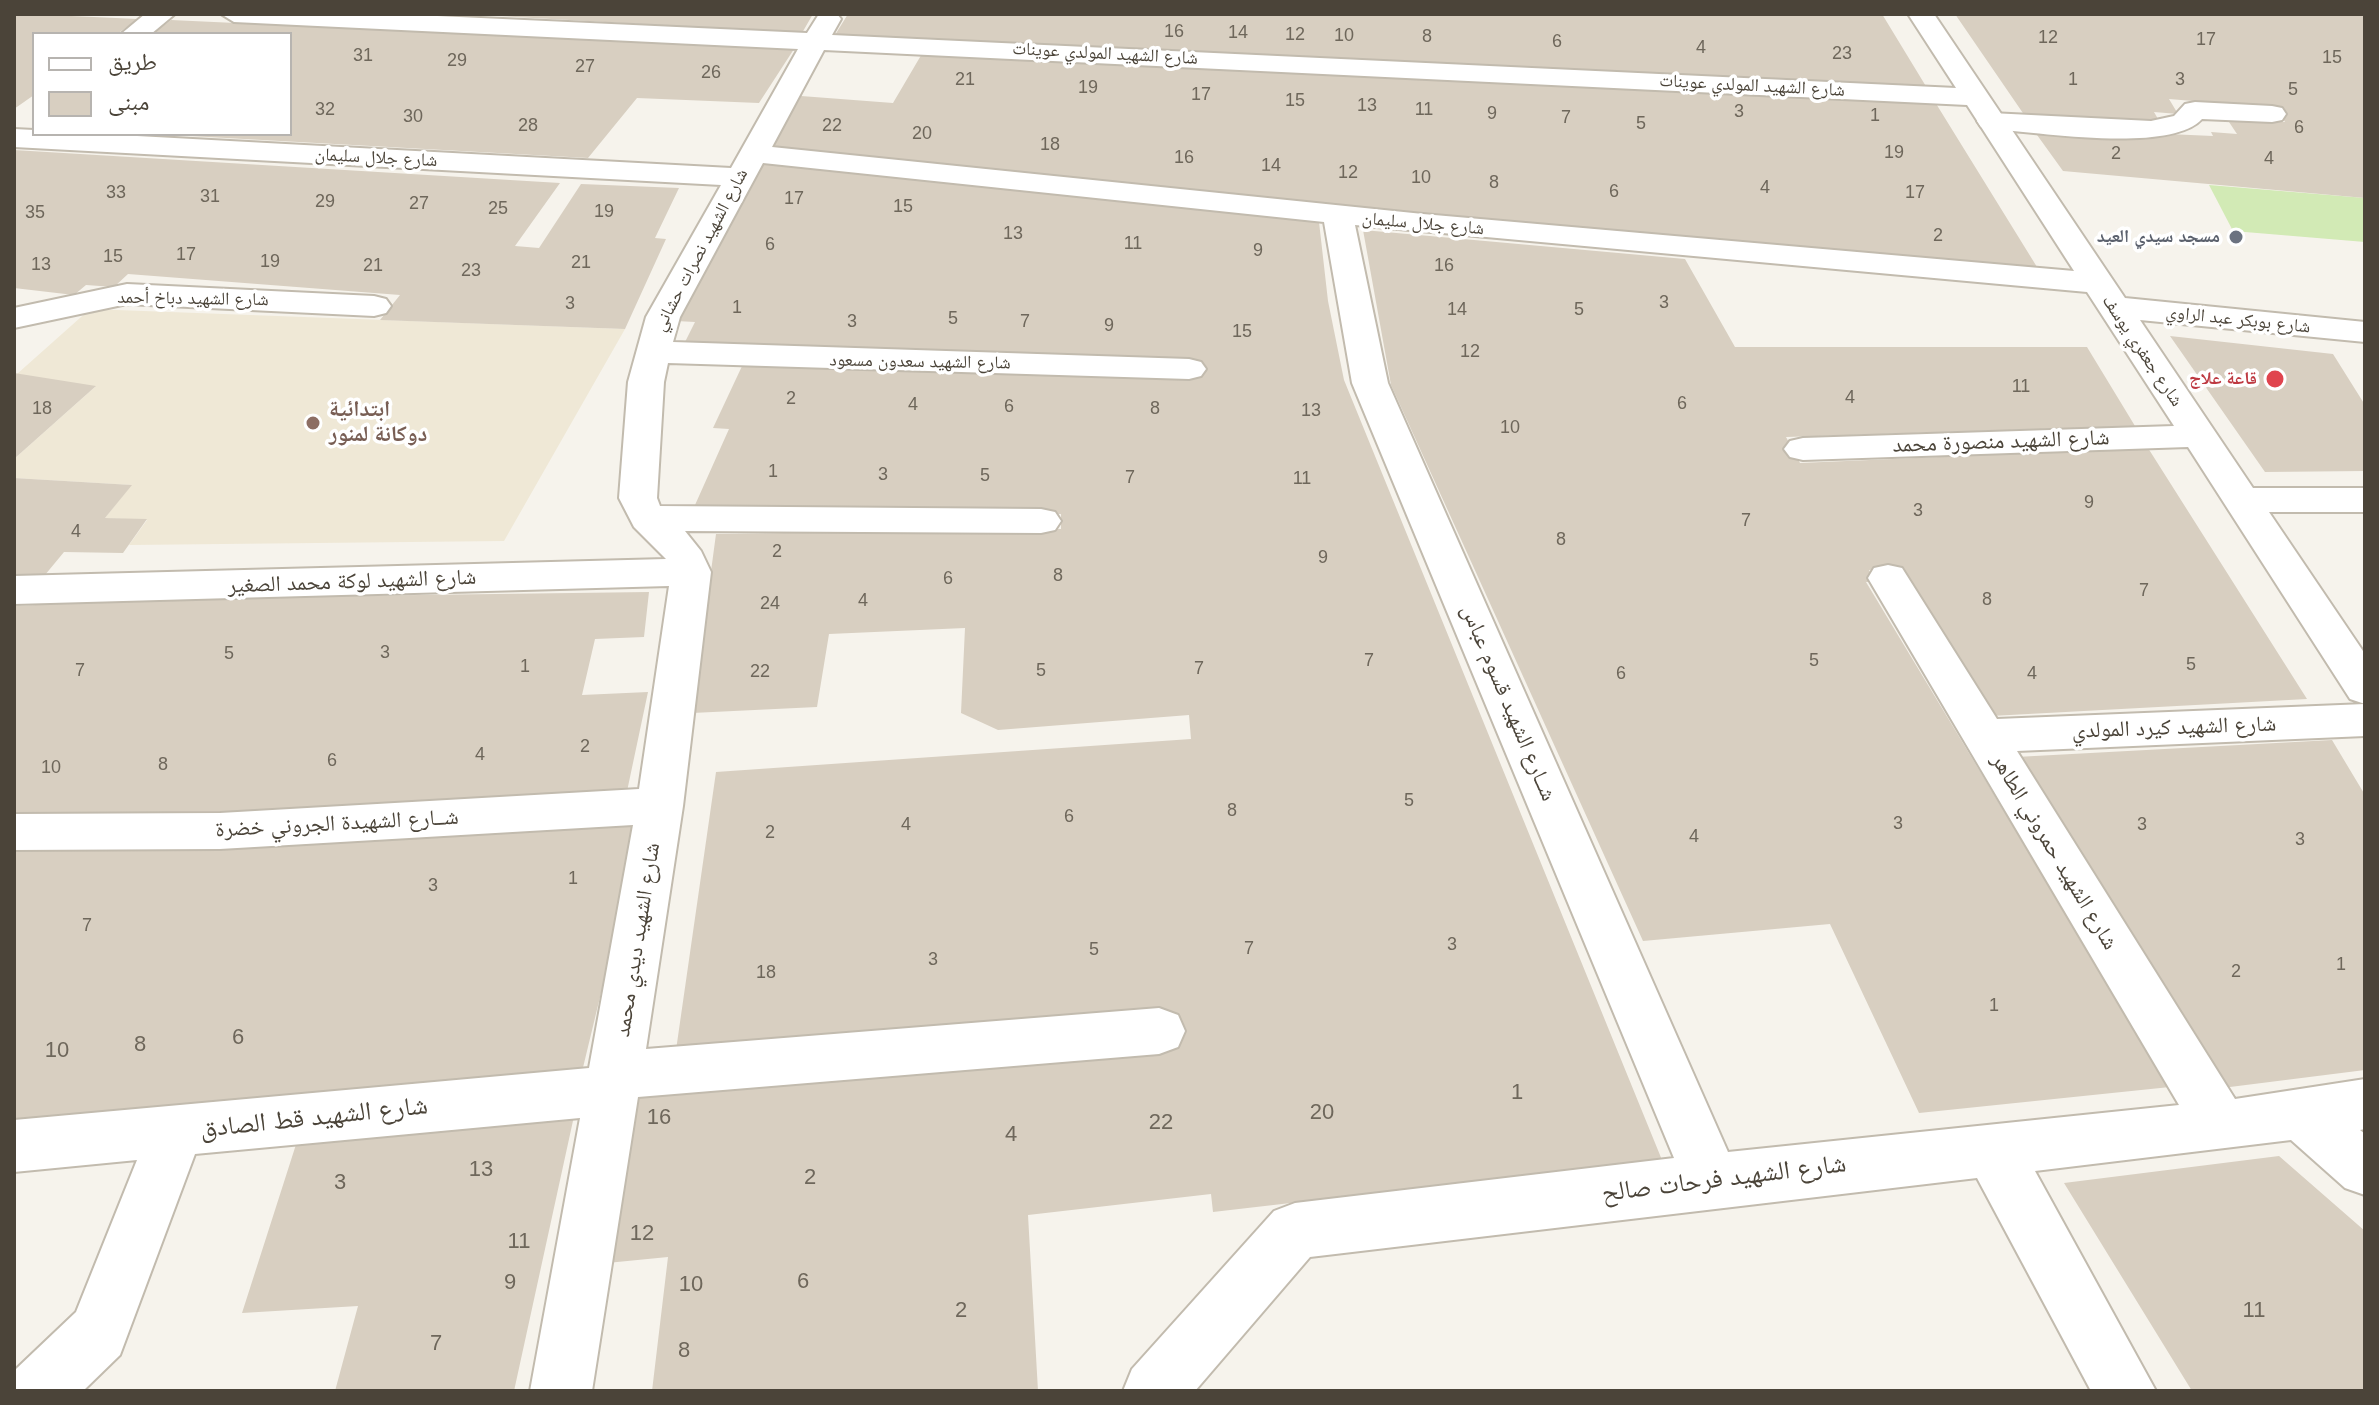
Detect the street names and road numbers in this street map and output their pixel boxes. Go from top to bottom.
street label: شارع الشهيد المولدي عوينات [1012,38,1198,70]
street label: شارع الشهيد المولدي عوينات [1659,70,1845,102]
street label: شارع جلال سليمان [314,144,438,172]
street label: شارع الشهيد نصرات حشاني [649,165,753,335]
street label: شارع جلال سليمان [1361,208,1485,240]
street label: شارع الشهيد دباخ أحمد [117,287,269,311]
street label: شارع جعفري يوسف [2097,291,2187,411]
street label: شارع بوبكر عبد الراوي [2165,302,2311,338]
street label: شارع الشهيد سعدون مسعود [829,350,1011,374]
street label: شارع الشهيد منصورة محمد [1892,425,2110,459]
street label: شارع الشهيد لوكة محمد الصغير [227,564,477,600]
street label: شــارع الشهيد قسوم عباس [1455,601,1561,805]
street label: شارع الشهيد كيرد المولدي [2071,711,2277,745]
street label: شارع الشهيد حمروني الطاهر [1985,749,2123,955]
street label: شــارع الشهيدة الجروني خضرة [215,804,459,844]
street label: شارع الشهيد ديدي محمد [610,841,666,1039]
street label: شارع الشهيد قط الصادق [199,1091,429,1145]
street label: شارع الشهيد فرحات صالح [1600,1149,1848,1209]

